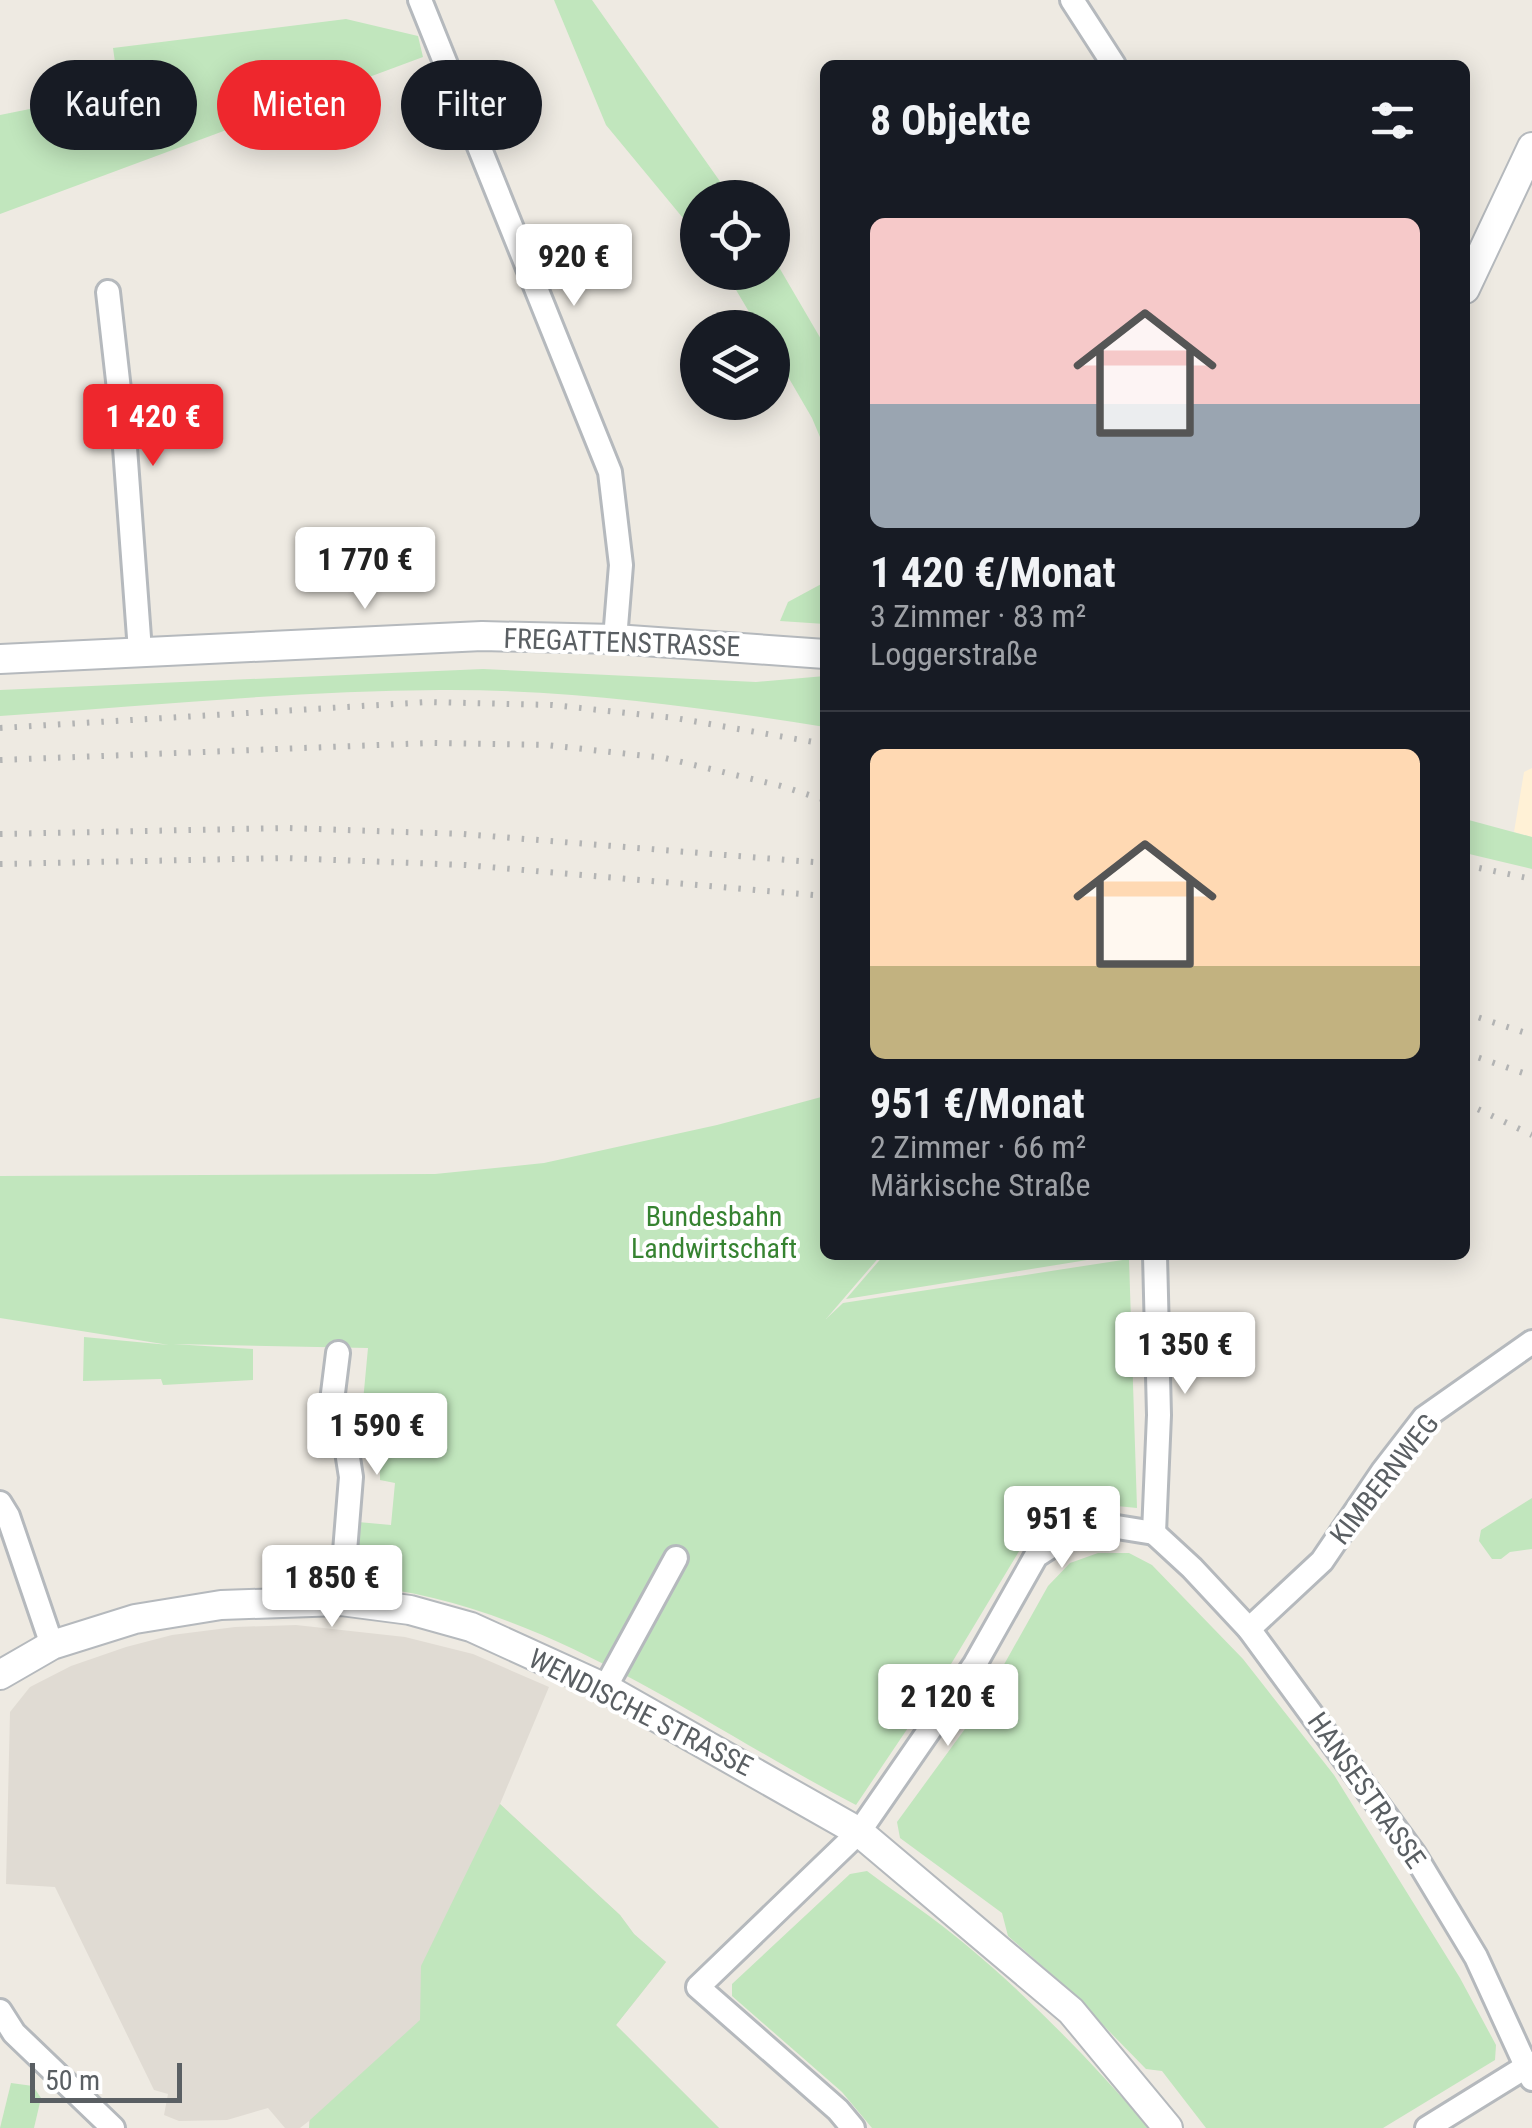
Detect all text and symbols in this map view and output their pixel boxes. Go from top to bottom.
chip: Kaufen [30,60,197,150]
chip: Mieten [217,60,381,150]
chip: Filter [401,60,542,150]
icon: filters [1365,93,1420,148]
text: 8 Objekte [870,96,1031,145]
map controls [680,180,790,420]
button: locate [680,180,790,290]
pin: 920 € [504,224,644,309]
text: 920 € [538,237,610,275]
icon: home [1055,283,1235,463]
button: layers [680,310,790,420]
pin: 1 420 € [61,384,245,469]
text: 1 420 € [105,397,201,435]
pin: 1 770 € [273,527,457,612]
text: 1 770 € [317,540,413,578]
text: 1 420 €/Monat [870,548,1116,597]
text: 3 Zimmer · 83 m² [870,597,1086,635]
street label: FREGATTENSTRASSE [503,622,741,663]
text: Loggerstraße [870,635,1038,673]
icon: home [1055,814,1235,994]
text: 951 €/Monat [870,1079,1085,1128]
text: 2 Zimmer · 66 m² [870,1128,1086,1166]
text: Märkische Straße [870,1166,1090,1204]
park label: Bundesbahn Landwirtschaft [631,1200,797,1265]
pin: 1 350 € [1093,1312,1277,1397]
text: 1 350 € [1137,1325,1233,1363]
pin: 1 590 € [285,1393,469,1478]
text: 1 590 € [329,1406,425,1444]
street label: KIMBERNWEG [1323,1407,1446,1551]
pin: 951 € [992,1486,1132,1571]
text: 951 € [1026,1499,1098,1537]
pin: 1 850 € [240,1545,424,1630]
text: 1 850 € [284,1558,380,1596]
street label: WENDISCHE STRASSE [523,1642,758,1783]
pin: 2 120 € [856,1664,1040,1749]
text: 2 120 € [900,1677,996,1715]
street label: HANSESTRASSE [1301,1706,1432,1875]
scale bar [30,2058,182,2102]
text: 50 m [45,2064,100,2097]

